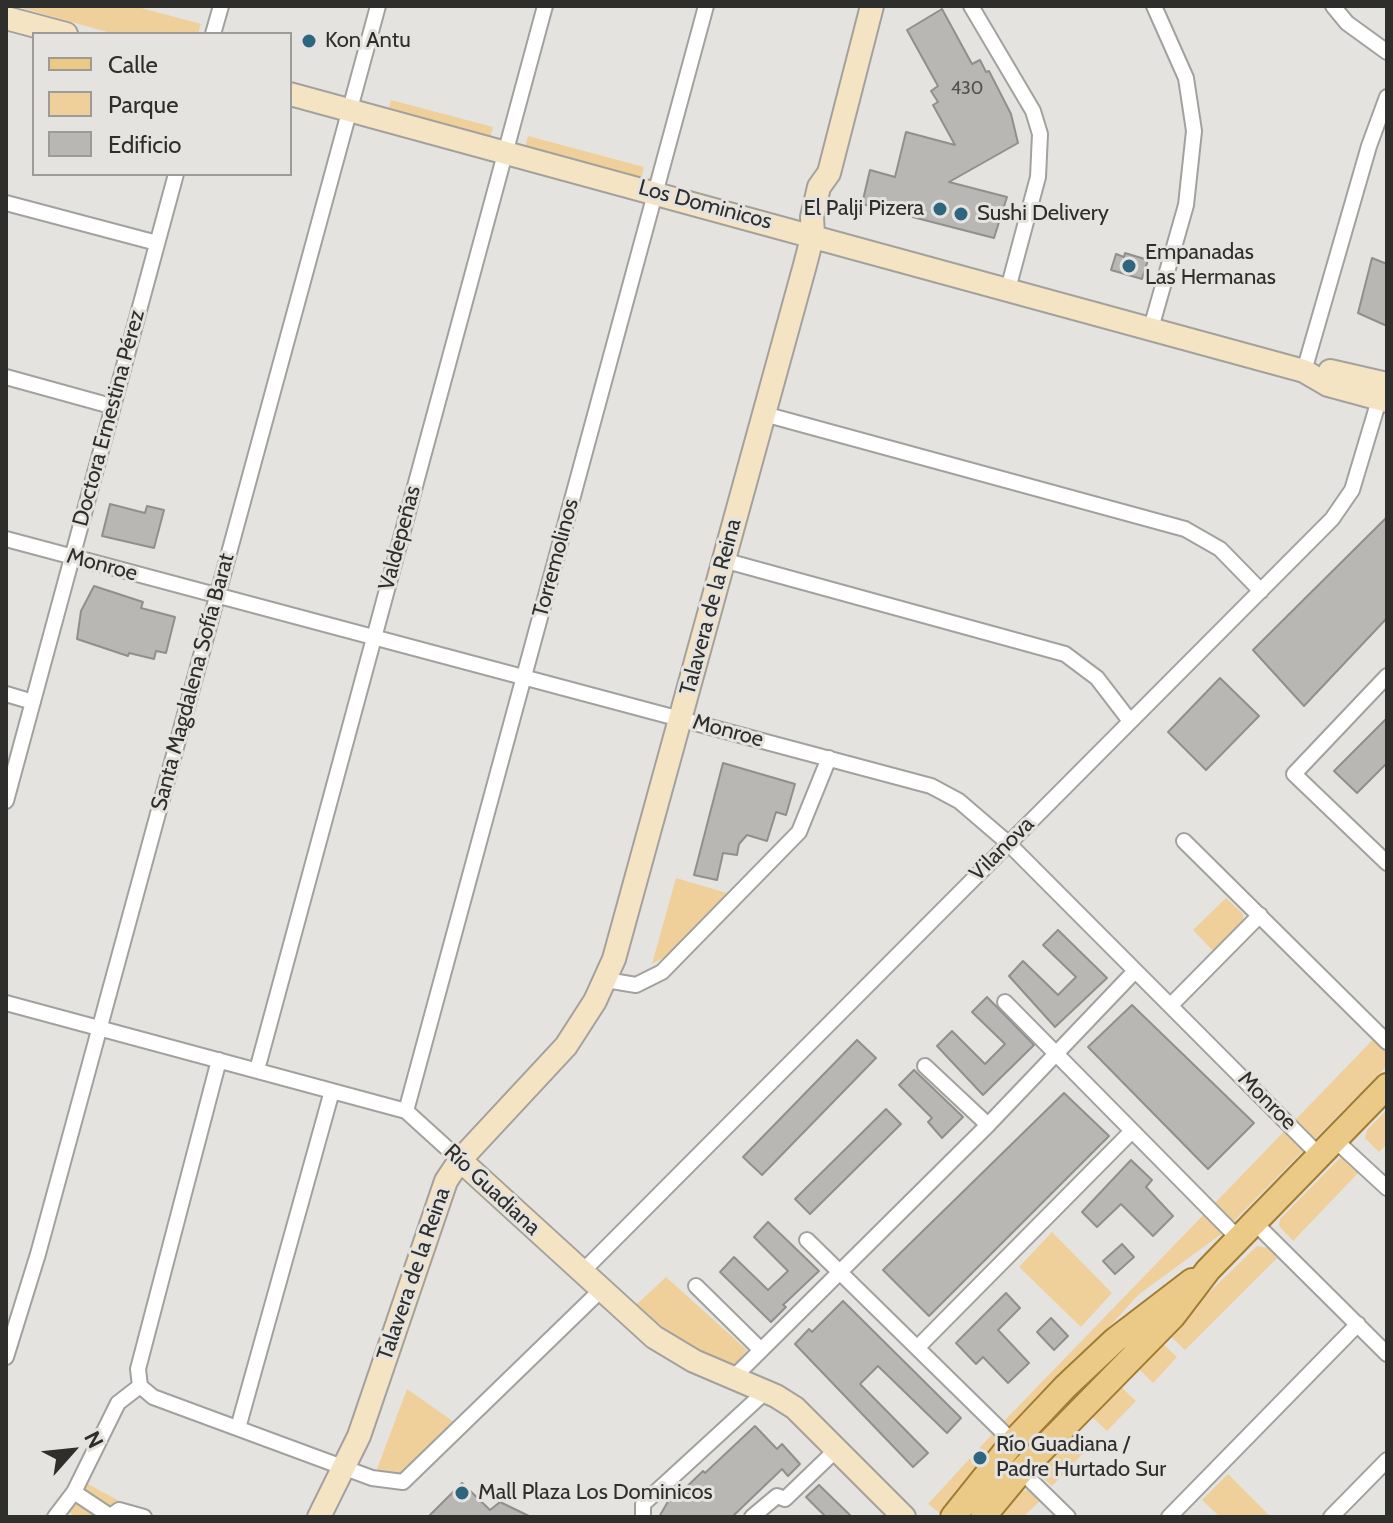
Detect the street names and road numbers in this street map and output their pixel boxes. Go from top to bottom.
street label: Los Dominicos [635,175,775,235]
street label: Doctora Ernestina Pérez [67,307,151,529]
street label: Valdepeñas [373,483,427,593]
street label: Torremolinos [527,496,585,620]
street label: Talavera de la Reina [675,516,747,698]
street label: Monroe [64,543,140,587]
street label: Santa Magdalena Sofía Barat [146,551,240,813]
street label: Monroe [690,709,766,753]
street label: Vilanova [964,811,1040,887]
street label: Monroe [1232,1066,1302,1136]
street label: Río Guadiana [438,1139,546,1241]
street label: Talavera de la Reina [372,1184,456,1364]

